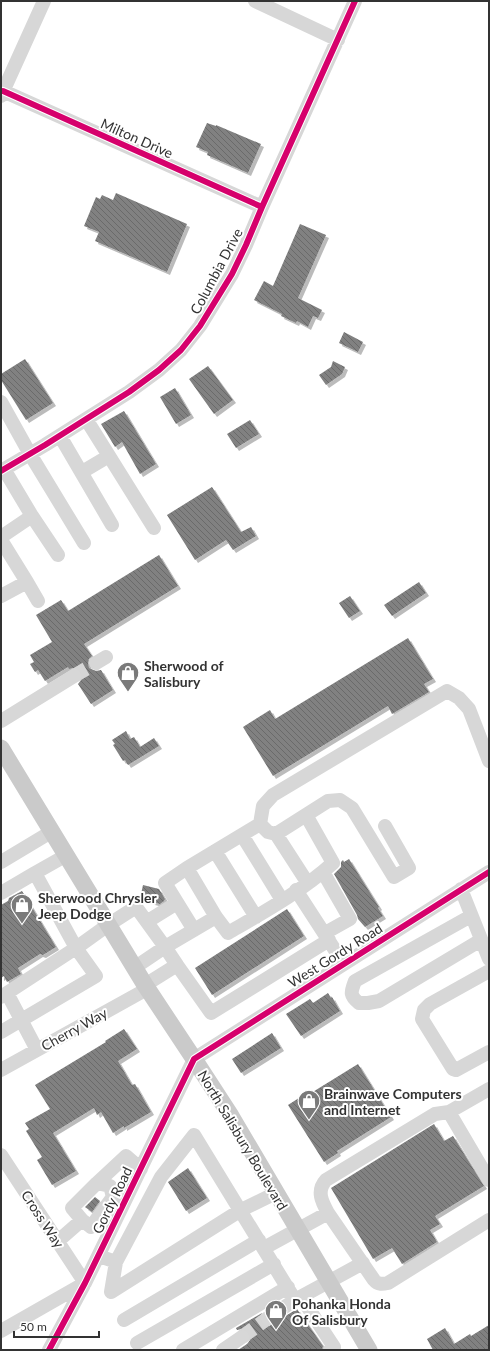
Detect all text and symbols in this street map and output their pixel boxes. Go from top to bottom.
street label: Milton Drive [98,115,176,161]
street label: Columbia Drive [186,225,246,317]
place label: Sherwood of Salisbury [144,657,224,690]
shop icon: Sherwood of Salisbury [115,660,141,693]
place label: Sherwood Chrysler Jeep Dodge [38,889,157,922]
shop icon: Sherwood Chrysler Jeep Dodge [9,892,35,925]
street label: West Gordy Road [285,919,385,991]
street label: Cherry Way [38,1004,111,1054]
street label: North Salisbury Boulevard [194,1067,292,1213]
place label: Brainwave Computers and Internet [324,1085,462,1118]
shop icon: Brainwave Computers and Internet [296,1088,322,1121]
street label: Gordy Road [89,1164,135,1236]
street label: Cross Way [18,1187,68,1252]
place label: Pohanka Honda Of Salisbury [292,1295,391,1328]
shop icon: Pohanka Honda Of Salisbury [263,1298,289,1331]
scale bar [14,1313,99,1339]
text: 50 m [20,1319,47,1334]

